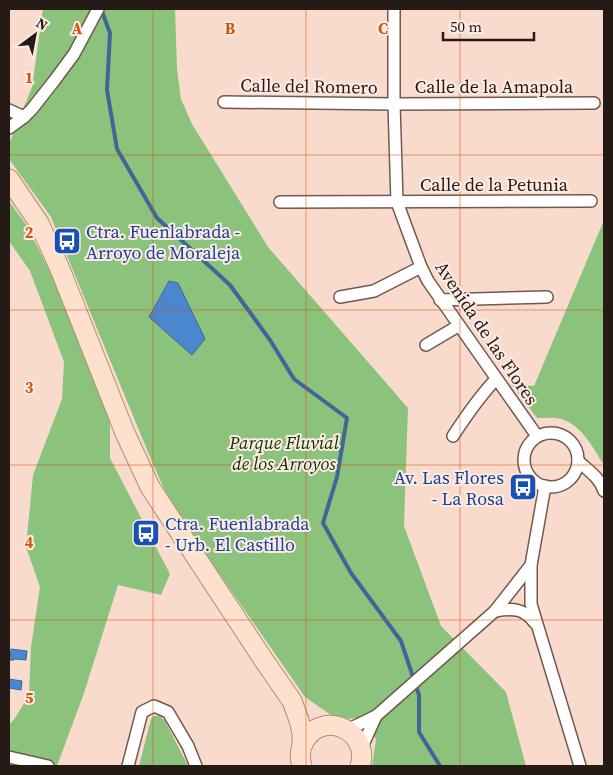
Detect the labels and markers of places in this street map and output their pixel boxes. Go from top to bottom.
place label: Ctra. Fuenlabrada - Arroyo de Moraleja [86,219,241,265]
bus stop icon: Ctra. Fuenlabrada - Arroyo de Moraleja [52,226,82,256]
place label: Av. Las Flores - La Rosa [394,465,505,511]
bus stop icon: Av. Las Flores - La Rosa [508,472,538,502]
place label: Ctra. Fuenlabrada - Urb. El Castillo [165,511,310,557]
bus stop icon: Ctra. Fuenlabrada - Urb. El Castillo [131,518,161,548]

